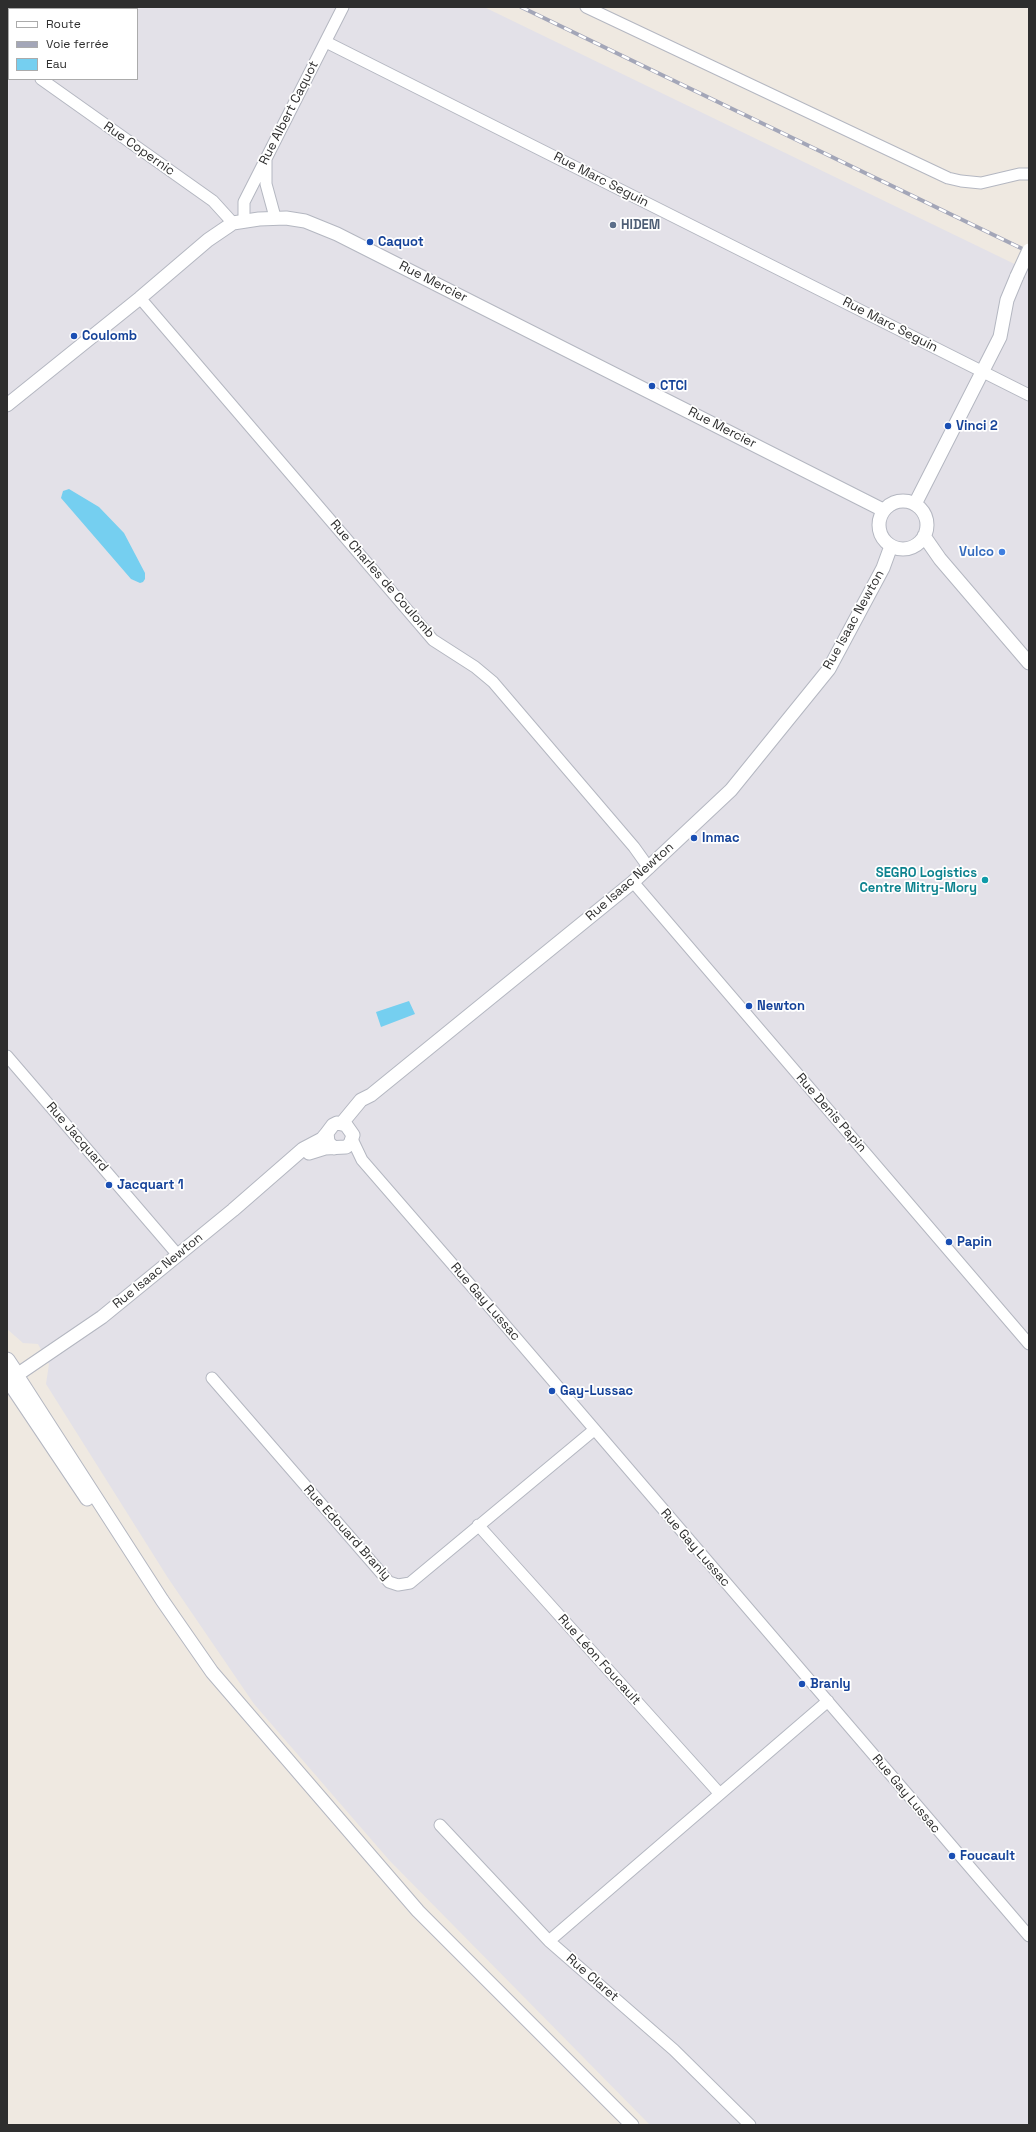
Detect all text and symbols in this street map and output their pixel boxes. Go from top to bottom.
legend [8,8,138,80]
text: Route [46,16,81,32]
text: Voie ferrée [46,36,109,52]
text: Eau [46,56,67,72]
street label: Rue Albert Caquot [256,58,322,168]
street label: Rue Copernic [100,119,178,179]
street label: Rue Marc Seguin [551,149,651,211]
place label: HIDEM [621,217,660,233]
marker: HIDEM [608,220,618,230]
place label: Caquot [378,234,424,250]
marker: Caquot [365,237,375,247]
street label: Rue Mercier [396,258,470,306]
street label: Rue Marc Seguin [840,294,940,356]
place label: Coulomb [82,328,137,344]
marker: Coulomb [69,331,79,341]
place label: CTCI [660,378,687,394]
marker: CTCI [647,381,657,391]
street label: Rue Mercier [685,404,759,452]
place label: Vinci 2 [956,418,998,434]
marker: Vinci 2 [943,421,953,431]
street label: Rue Charles de Coulomb [326,517,438,641]
place label: Vulco [959,544,994,560]
marker: Vulco [997,547,1007,557]
street label: Rue Isaac Newton [820,567,888,673]
place label: Inmac [702,830,740,846]
marker: Inmac [689,833,699,843]
street label: Rue Isaac Newton [583,840,677,924]
place label: SEGRO Logistics Centre Mitry-Mory [859,865,977,896]
marker: SEGRO Logistics Centre Mitry-Mory [980,875,990,885]
place label: Newton [757,998,805,1014]
marker: Newton [744,1001,754,1011]
street label: Rue Denis Papin [792,1070,870,1156]
street label: Rue Jacquard [43,1099,111,1175]
place label: Jacquart 1 [117,1177,184,1193]
marker: Jacquart 1 [104,1180,114,1190]
street label: Rue Isaac Newton [110,1230,206,1312]
place label: Papin [957,1234,992,1250]
marker: Papin [944,1237,954,1247]
street label: Rue Gay Lussac [447,1260,523,1344]
place label: Gay-Lussac [560,1383,633,1399]
marker: Gay-Lussac [547,1386,557,1396]
street label: Rue Edouard Branly [300,1482,394,1584]
street label: Rue Gay Lussac [657,1506,733,1590]
street label: Rue Léon Foucault [554,1612,644,1708]
place label: Branly [810,1676,851,1692]
marker: Branly [797,1679,807,1689]
street label: Rue Gay Lussac [868,1751,944,1837]
place label: Foucault [960,1848,1015,1864]
marker: Foucault [947,1851,957,1861]
street label: Rue Claret [563,1951,621,2005]

